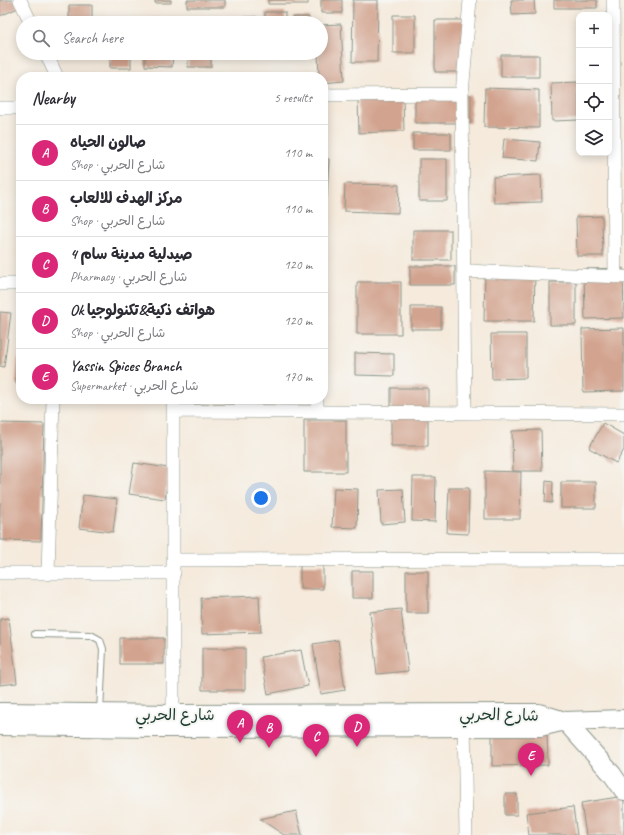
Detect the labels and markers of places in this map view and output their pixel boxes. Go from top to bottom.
pin: A [227,710,253,743]
pin: D [344,714,370,747]
pin: B [256,715,282,748]
pin: C [303,724,329,757]
pin: E [518,743,544,776]

